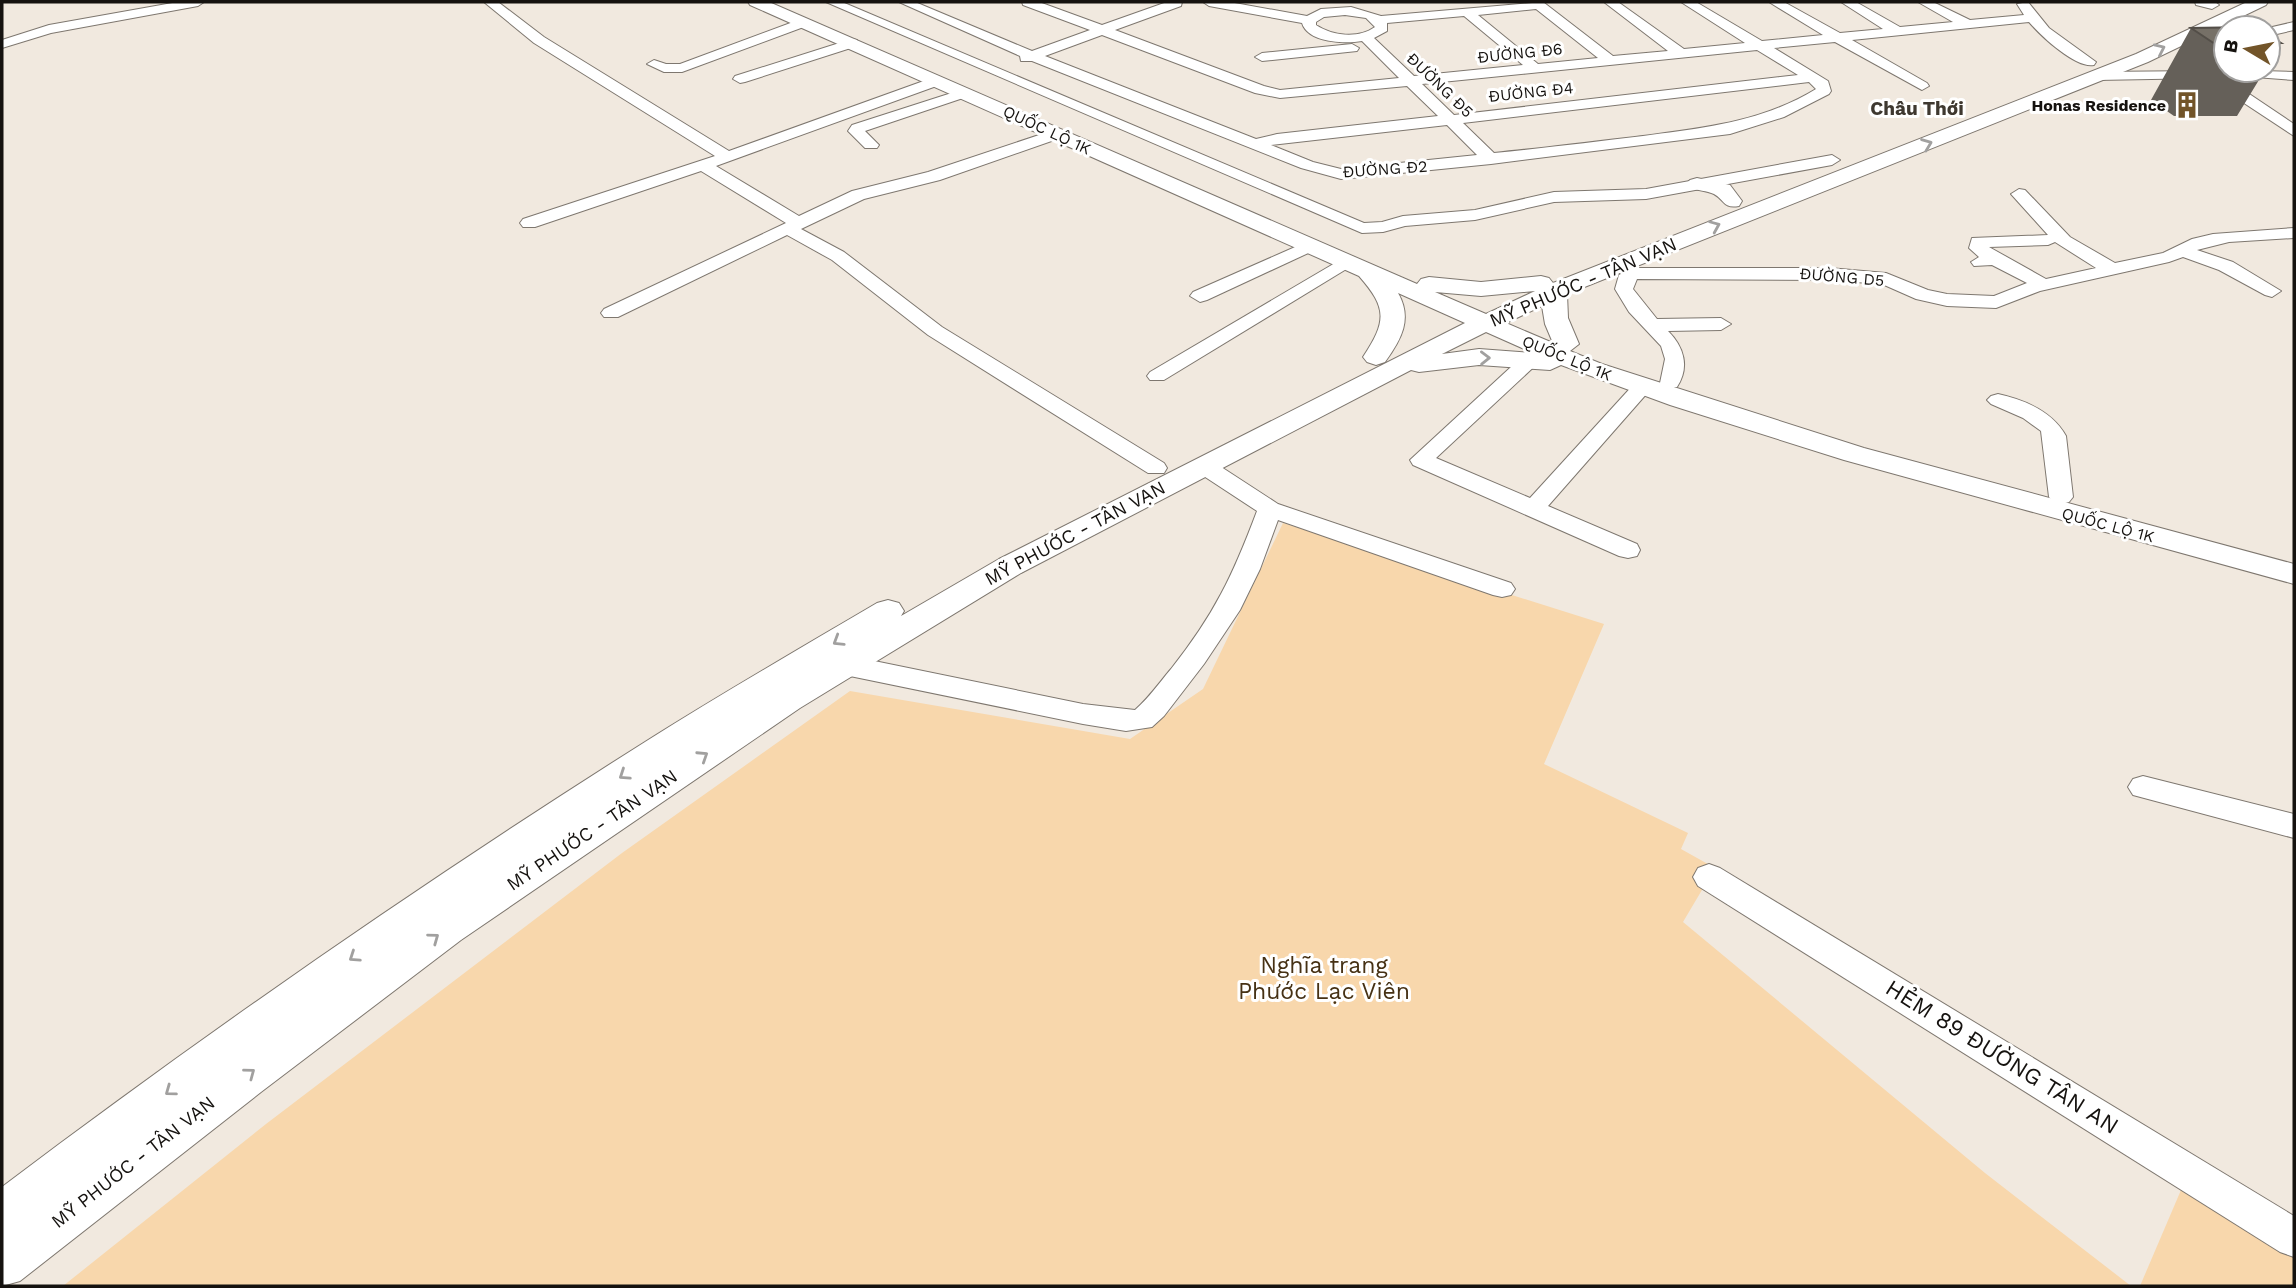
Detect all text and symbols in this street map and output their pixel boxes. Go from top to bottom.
north arrow [2212,14,2282,84]
text: B [2218,38,2243,55]
street label: ĐƯỜNG Đ6 [1477,39,1563,67]
one-way arrow [2153,43,2165,57]
street label: ĐƯỜNG Đ5 [1403,49,1477,121]
street label: ĐƯỜNG Đ4 [1488,78,1575,106]
building icon: Honas Residence [2172,90,2202,120]
place label: Honas Residence [2031,96,2166,115]
district label: Châu Thới [1870,97,1964,120]
street label: QUỐC LỘ 1K [1000,100,1095,159]
one-way arrow [1920,138,1932,152]
street label: ĐƯỜNG Đ2 [1342,157,1428,181]
one-way arrow [1708,221,1720,235]
street label: MỸ PHƯỚC - TÂN VẠN [1486,232,1680,332]
street label: ĐƯỜNG D5 [1799,264,1885,290]
street label: QUỐC LỘ 1K [1520,331,1615,385]
one-way arrow [1479,350,1490,365]
street label: MỸ PHƯỚC - TÂN VẠN [981,476,1169,590]
street label: QUỐC LỘ 1K [2060,503,2157,547]
one-way arrow [832,633,845,646]
one-way arrow [696,751,709,764]
street label: MỸ PHƯỚC - TÂN VẠN [502,764,682,896]
one-way arrow [619,766,632,779]
one-way arrow [426,934,439,946]
one-way arrow [349,949,362,962]
park label: Nghĩa trang Phước Lạc Viên [1238,952,1410,1005]
street label: HẺM 89 ĐƯỜNG TÂN AN [1881,973,2124,1140]
one-way arrow [243,1068,255,1081]
one-way arrow [165,1082,178,1095]
street label: MỸ PHƯỚC - TÂN VẠN [47,1091,219,1233]

